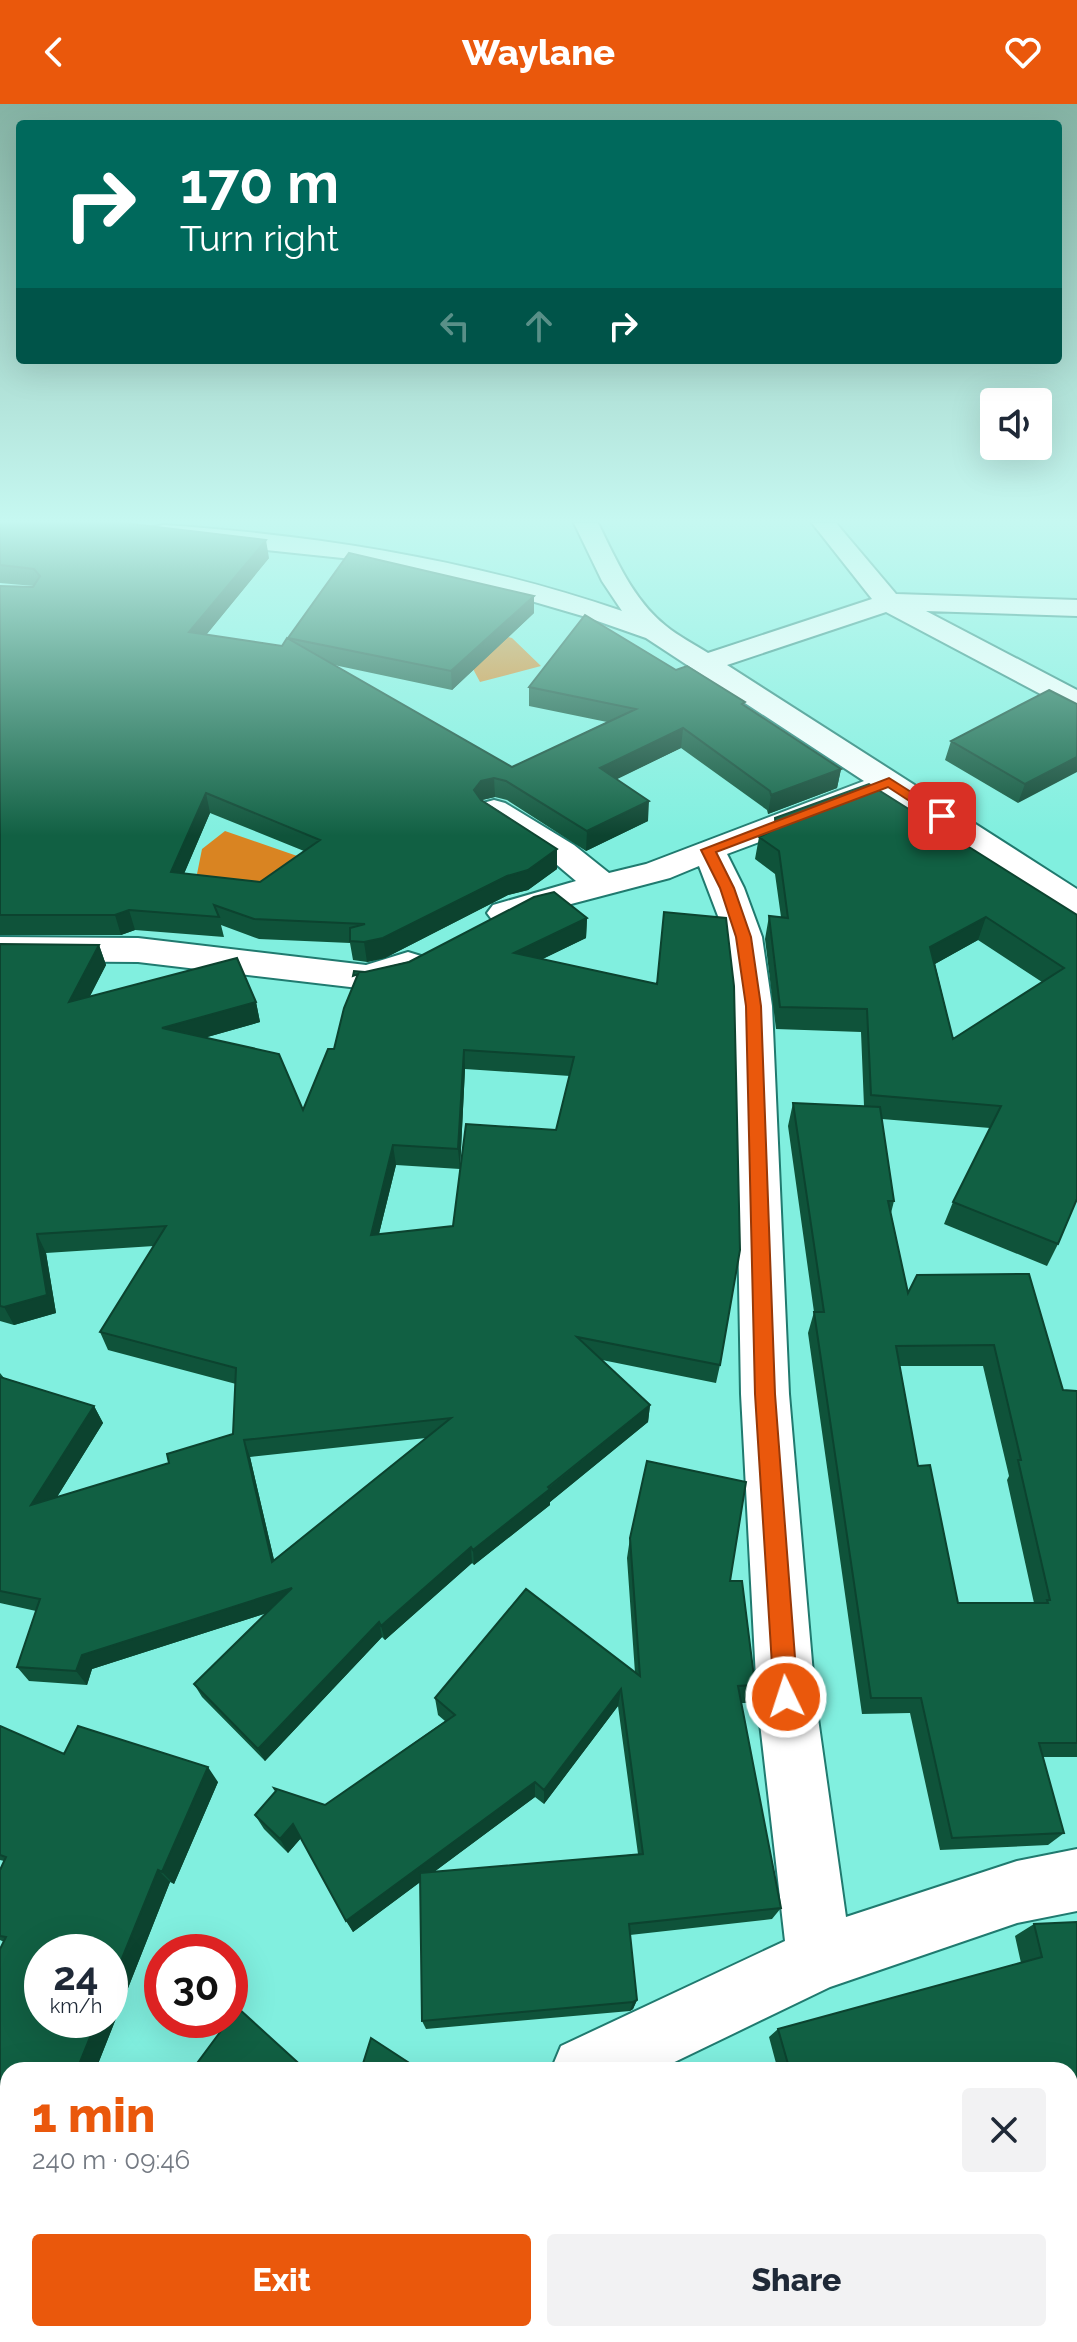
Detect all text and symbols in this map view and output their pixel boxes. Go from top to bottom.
icon: back [32,30,76,74]
icon: heart [1001,30,1045,74]
text: Waylane [462,31,615,73]
text: 170 m [180,150,339,216]
icon: right [48,152,152,256]
text: Turn right [180,217,339,259]
icon: left [433,304,477,348]
icon: ahead [517,304,561,348]
icon: right [601,304,645,348]
map controls [980,388,1052,460]
button: sound [980,388,1052,460]
pin [908,782,976,850]
icon: arrive [920,794,964,838]
position arrow [744,1655,828,1739]
speed limit sign: 30 [144,1934,248,2038]
text: 24 [53,1952,99,1999]
text: km/h [50,1994,102,2018]
text: 1 min [32,2087,155,2143]
button: close [962,2088,1046,2172]
text: 240 m · 09:46 [32,2145,190,2175]
button: Exit [32,2234,531,2326]
button: Share [547,2234,1046,2326]

